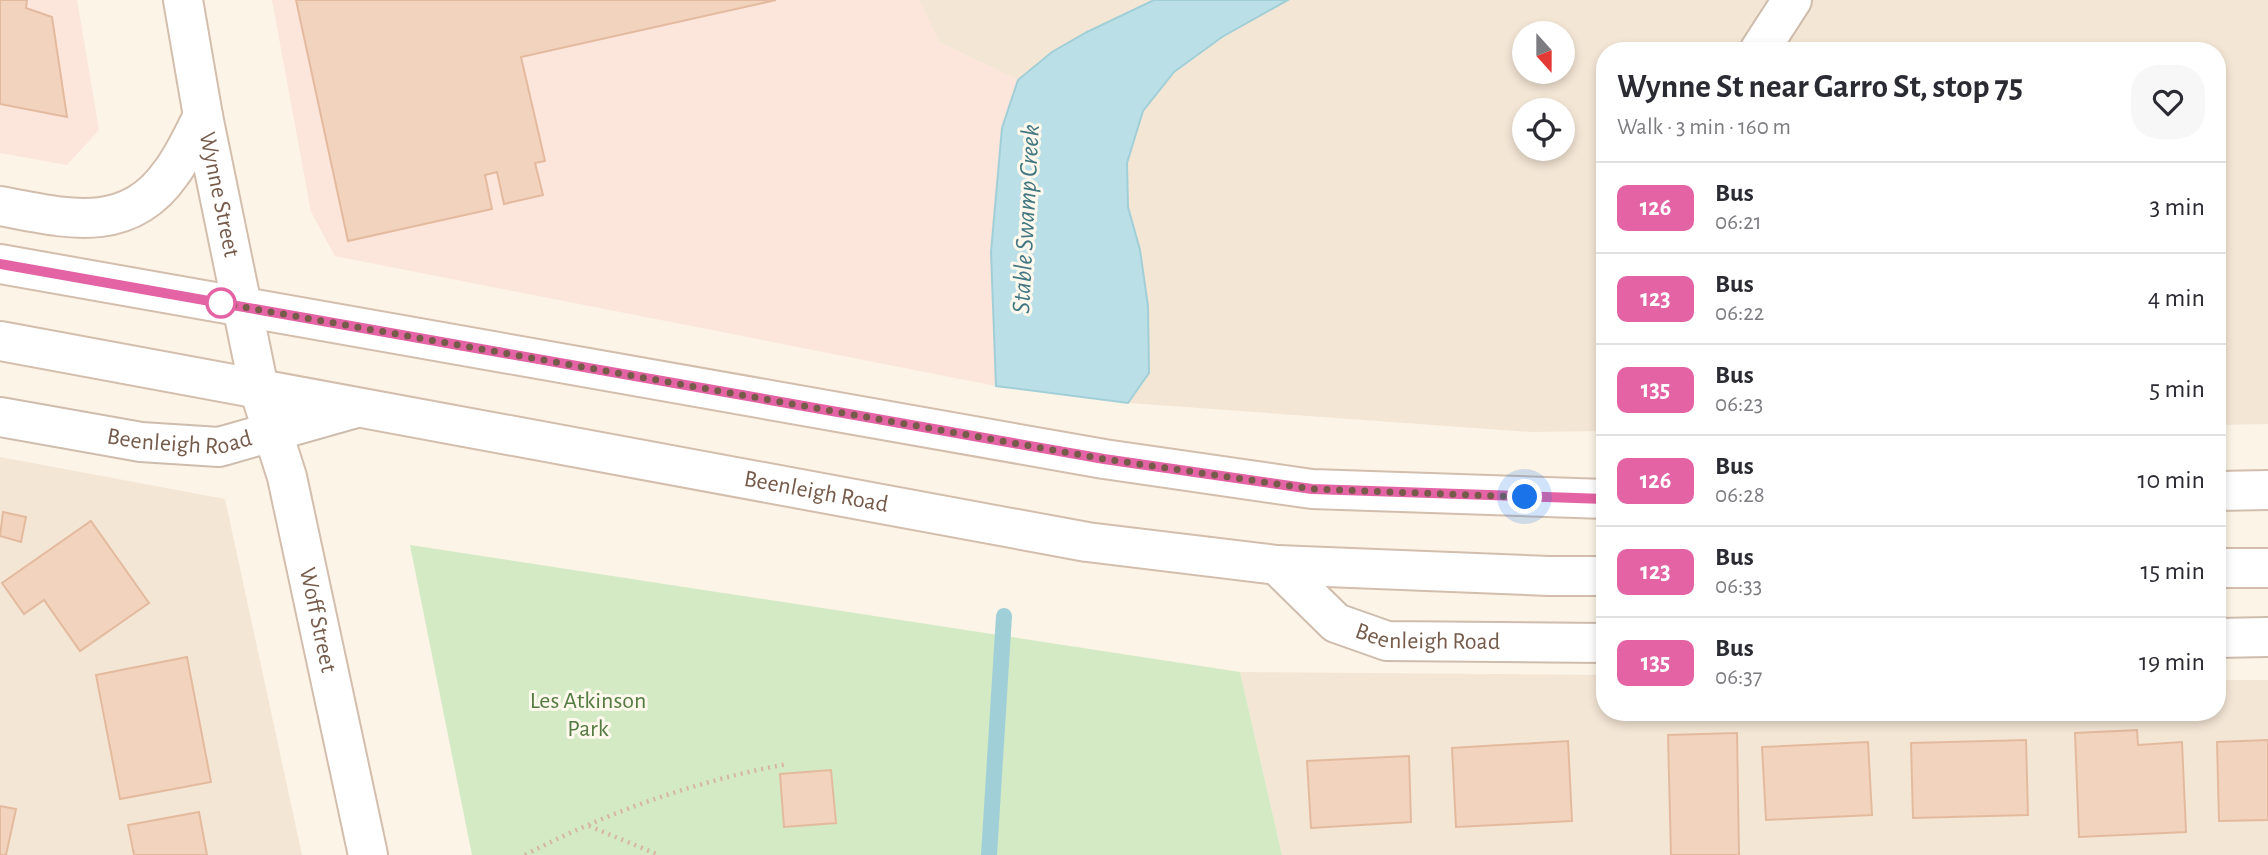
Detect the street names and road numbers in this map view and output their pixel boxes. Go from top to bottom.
street label: Wynne Street [195,130,244,260]
street label: Beenleigh Road [105,424,255,459]
street label: Beenleigh Road [742,467,890,517]
street label: Woff Street [295,565,341,675]
street label: Beenleigh Road [1352,619,1500,654]

